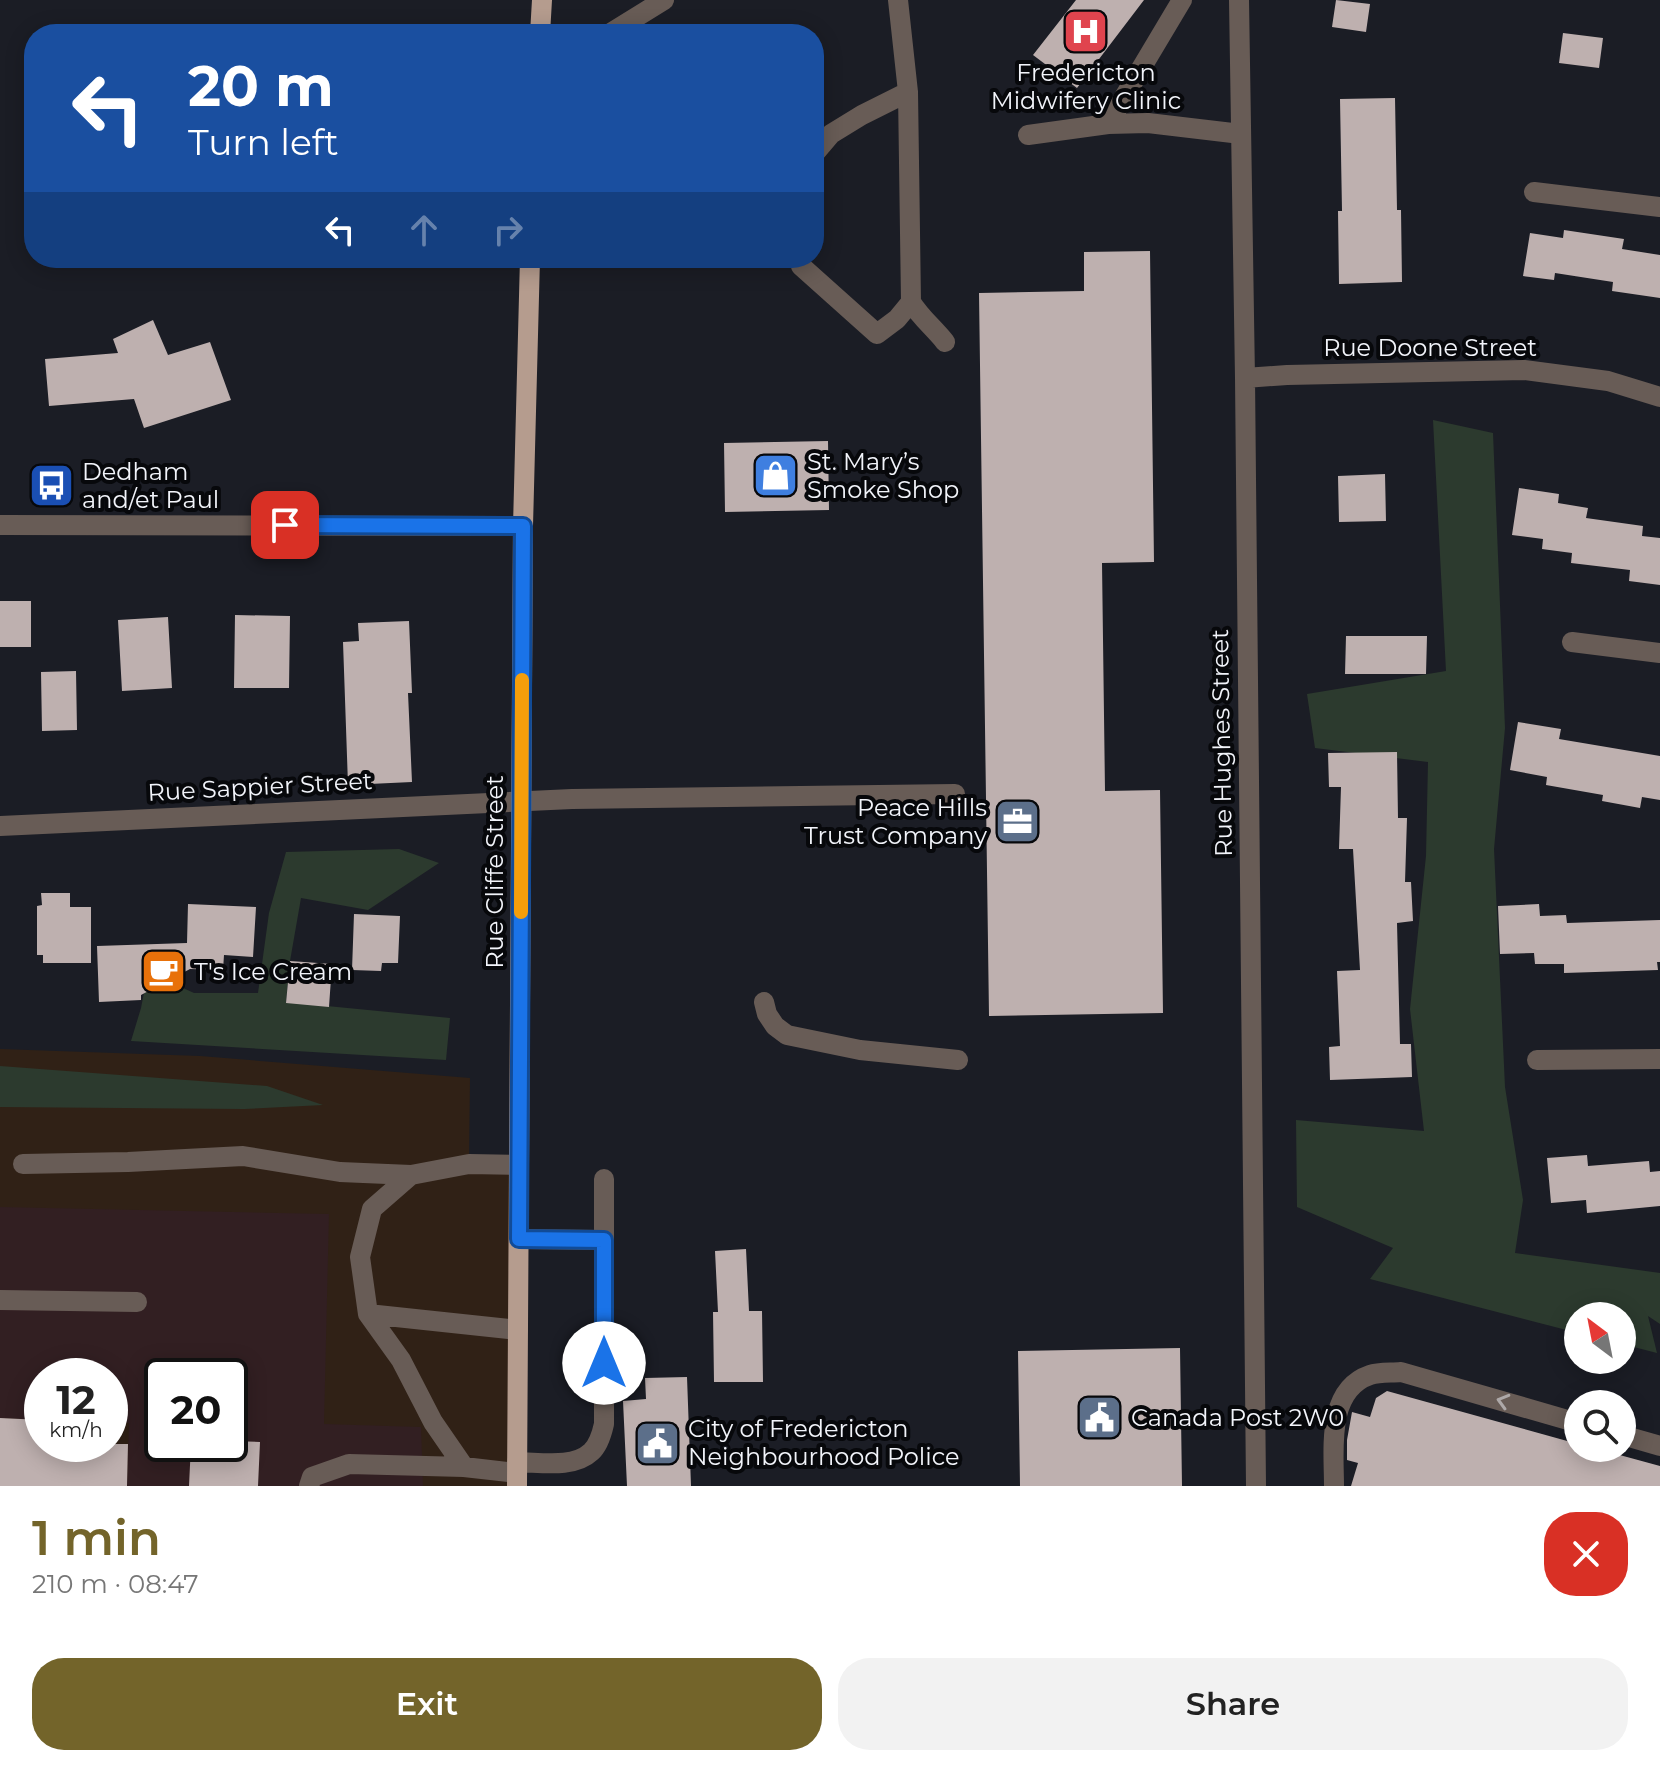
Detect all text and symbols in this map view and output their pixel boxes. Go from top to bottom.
hospital icon: Fredericton Midwifery Clinic [1062,7,1110,55]
text: 20 m [188,52,334,120]
icon: left [56,56,160,160]
place label: Fredericton Midwifery Clinic [991,58,1181,115]
text: Turn left [188,120,339,164]
icon: left [318,208,362,252]
icon: ahead [402,208,446,252]
icon: right [486,208,530,252]
street label: Rue Doone Street [1323,333,1537,362]
place label: St. Mary’s Smoke Shop [807,447,959,504]
shop icon: St. Mary’s Smoke Shop [752,452,800,500]
place label: Dedham and/et Paul [82,457,219,514]
bus stop icon: Dedham and/et Paul [27,462,75,510]
pin [251,491,319,559]
icon: arrive [263,503,307,547]
street label: Rue Hughes Street [1205,629,1238,857]
street label: Rue Sappier Street [147,766,373,807]
street label: Rue Cliffe Street [480,775,509,969]
place label: Peace Hills Trust Company [804,793,987,850]
office icon: Peace Hills Trust Company [994,798,1042,846]
cafe icon: T's Ice Cream [139,948,187,996]
place label: T's Ice Cream [194,957,352,986]
north arrow [1564,1302,1636,1374]
map controls [1564,1302,1636,1462]
position arrow [562,1321,646,1405]
speed limit sign: 20 [144,1358,248,1462]
text: 12 [56,1375,96,1424]
button: search [1564,1390,1636,1462]
public building icon: Canada Post 2W0 [1076,1394,1124,1442]
one-way arrow [1497,1394,1510,1411]
place label: Canada Post 2W0 [1131,1403,1344,1432]
place label: City of Fredericton Neighbourhood Police [688,1414,960,1471]
text: km/h [49,1418,103,1442]
public building icon: City of Fredericton Neighbourhood Police [633,1419,681,1467]
text: 1 min [32,1509,161,1567]
button: close [1544,1512,1628,1596]
text: 210 m · 08:47 [32,1568,198,1600]
button: Exit [32,1658,822,1750]
button: Share [838,1658,1628,1750]

